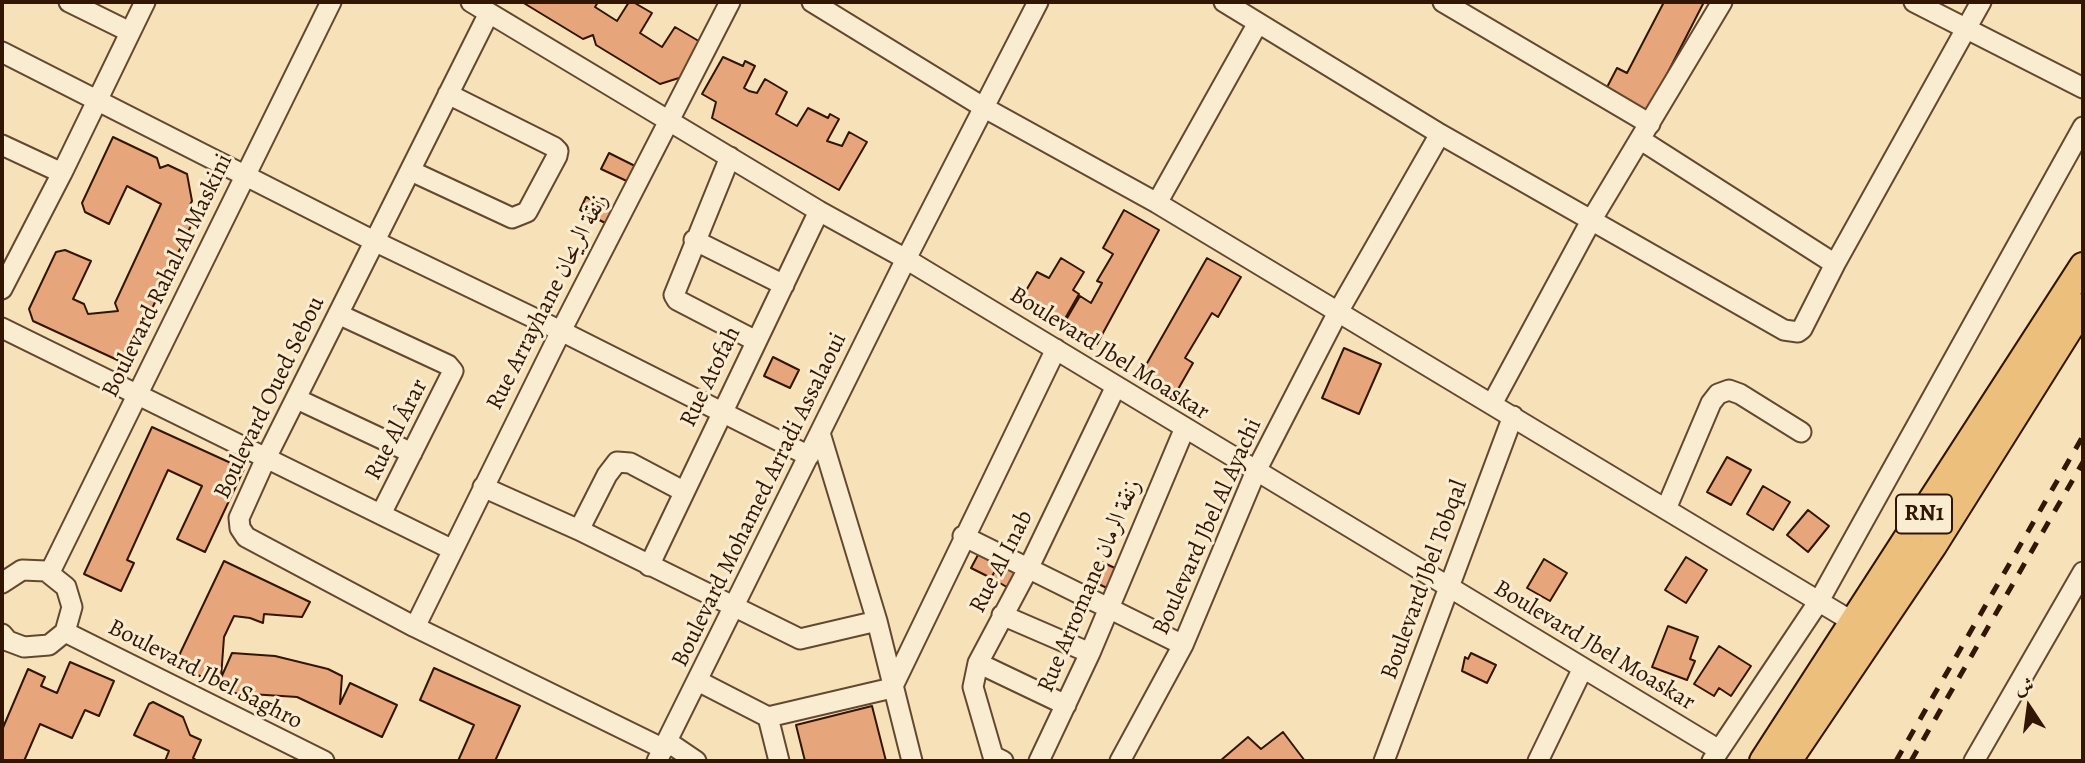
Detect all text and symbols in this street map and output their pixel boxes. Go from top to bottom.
street label: Boulevard Rahal Al Maskini [96,150,240,402]
street label: Rue Arrayhane زنقة الريحان [481,189,615,415]
street label: Boulevard Jbel Moaskar [1004,281,1214,427]
street label: Boulevard Oued Sebou [208,292,332,504]
street label: Rue Atofah [674,322,748,432]
street label: Boulevard Mohamed Arradi Assalaoui [666,328,854,672]
street label: Rue Al Ârar [359,375,435,485]
street label: Boulevard Jbel Al Ayachi [1147,414,1269,640]
street label: Rue Arromane زنقة الرمان [1032,475,1148,697]
street label: Boulevard Jbel Tobqal [1375,476,1475,684]
road number: RN1 [1896,494,1952,534]
street label: Rue Al Inab [964,506,1040,618]
street label: Boulevard Jbel Moaskar [1488,575,1700,717]
street label: Boulevard Jbel Saghro [103,614,307,736]
north arrow [1994,672,2064,742]
text: ش [2012,672,2036,701]

